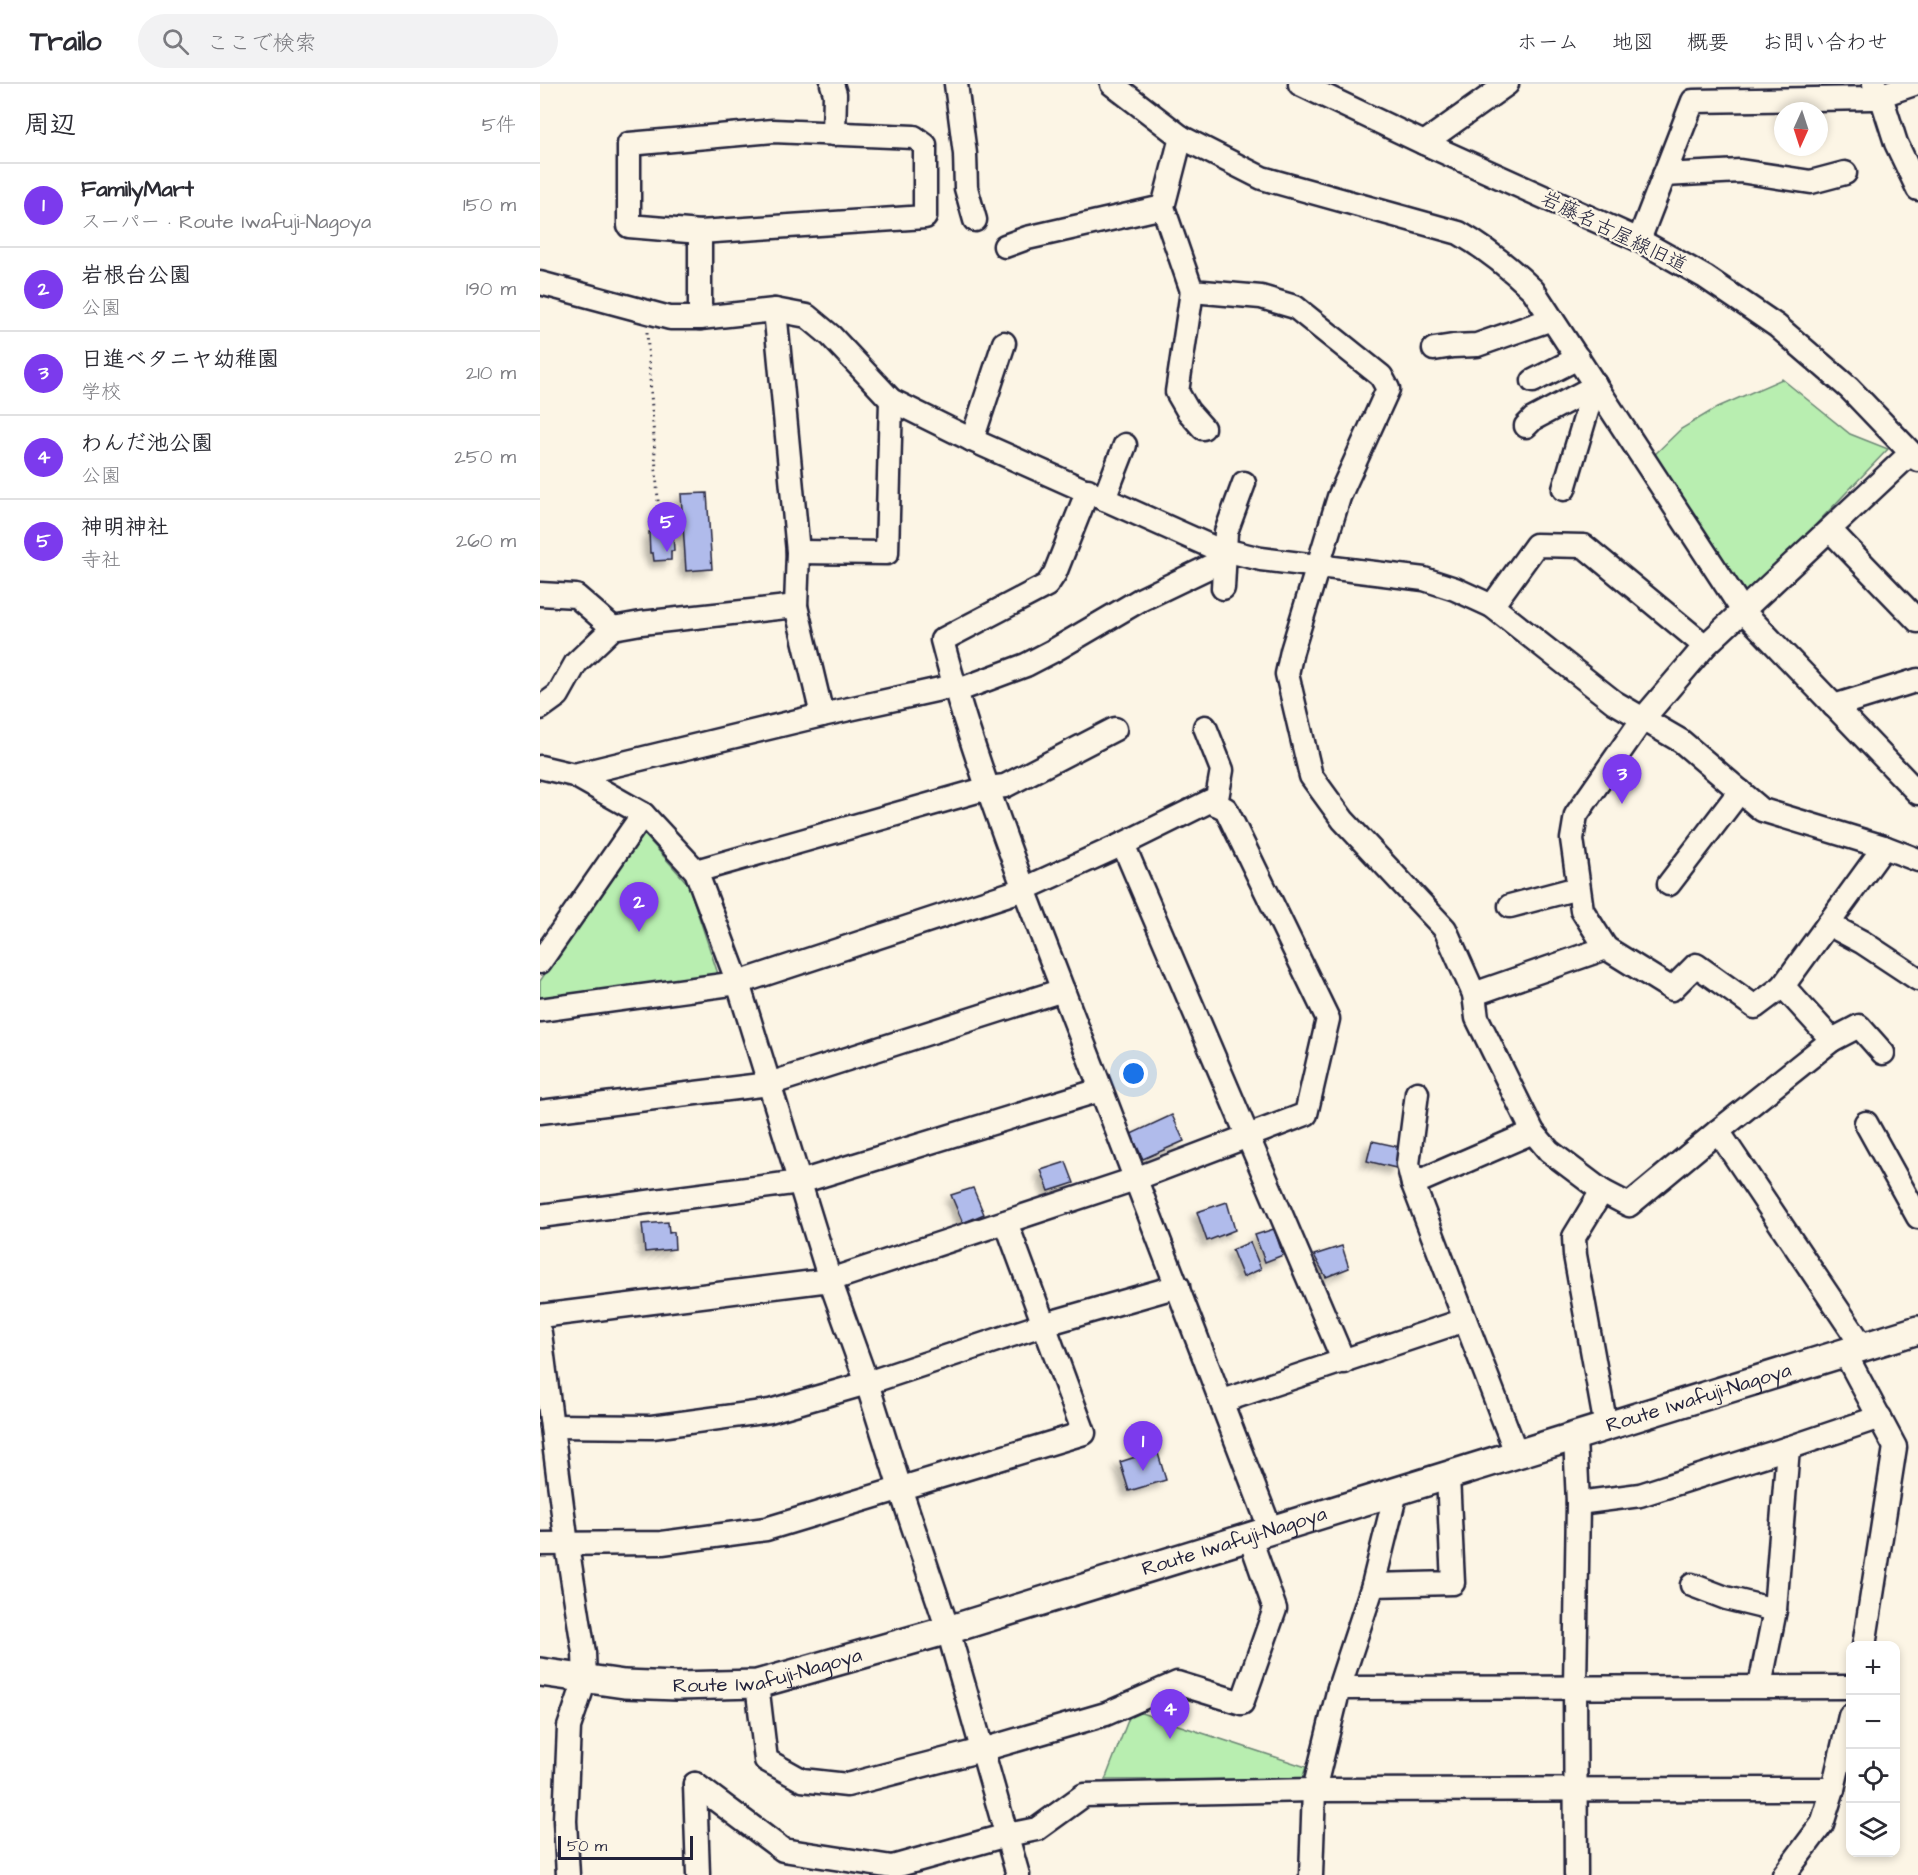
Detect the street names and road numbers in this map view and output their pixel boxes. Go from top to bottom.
street label: 岩藤名古屋線旧道 [1536,184,1692,280]
street label: Route Iwafuji-Nagoya [1603,1356,1795,1440]
street label: Route Iwafuji-Nagoya [1138,1500,1330,1583]
street label: Route Iwafuji-Nagoya [673,1641,865,1700]

